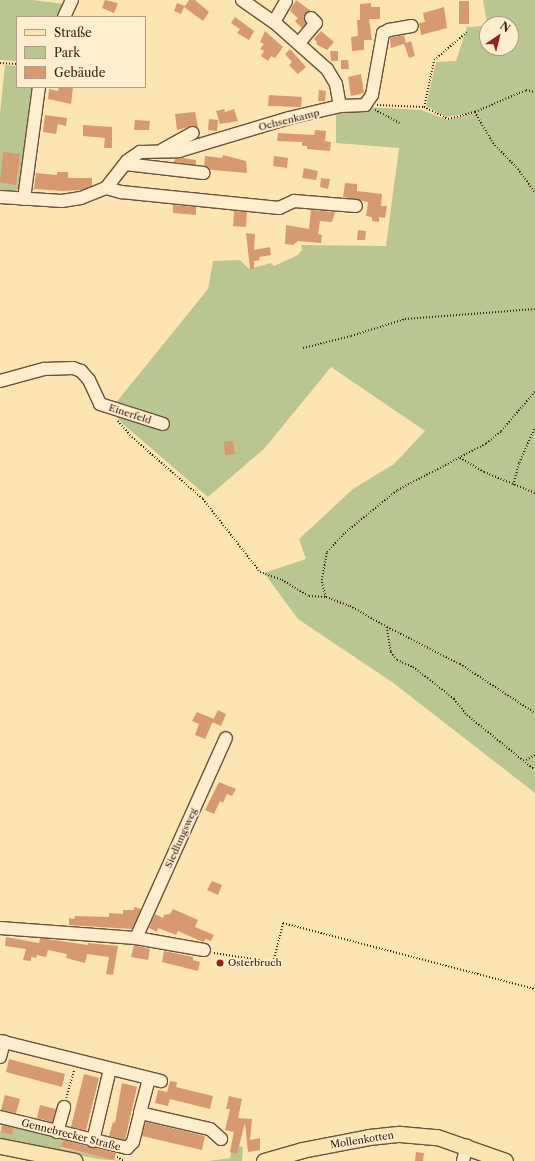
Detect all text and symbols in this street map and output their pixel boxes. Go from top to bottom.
legend [16,16,146,88]
north arrow [479,16,519,56]
text: N [497,19,513,35]
text: Straße [54,25,92,40]
text: Park [54,45,80,60]
text: Gebäude [54,65,105,80]
street label: Ochsenkamp [257,107,321,133]
street label: Einerfeld [107,401,153,427]
street label: Siedlungsweg [162,806,200,870]
place label: Osterbruch [228,957,282,969]
marker: Osterbruch [215,958,225,968]
street label: Gennebrecker Straße [20,1117,122,1153]
street label: Mollenkotten [329,1129,395,1151]

